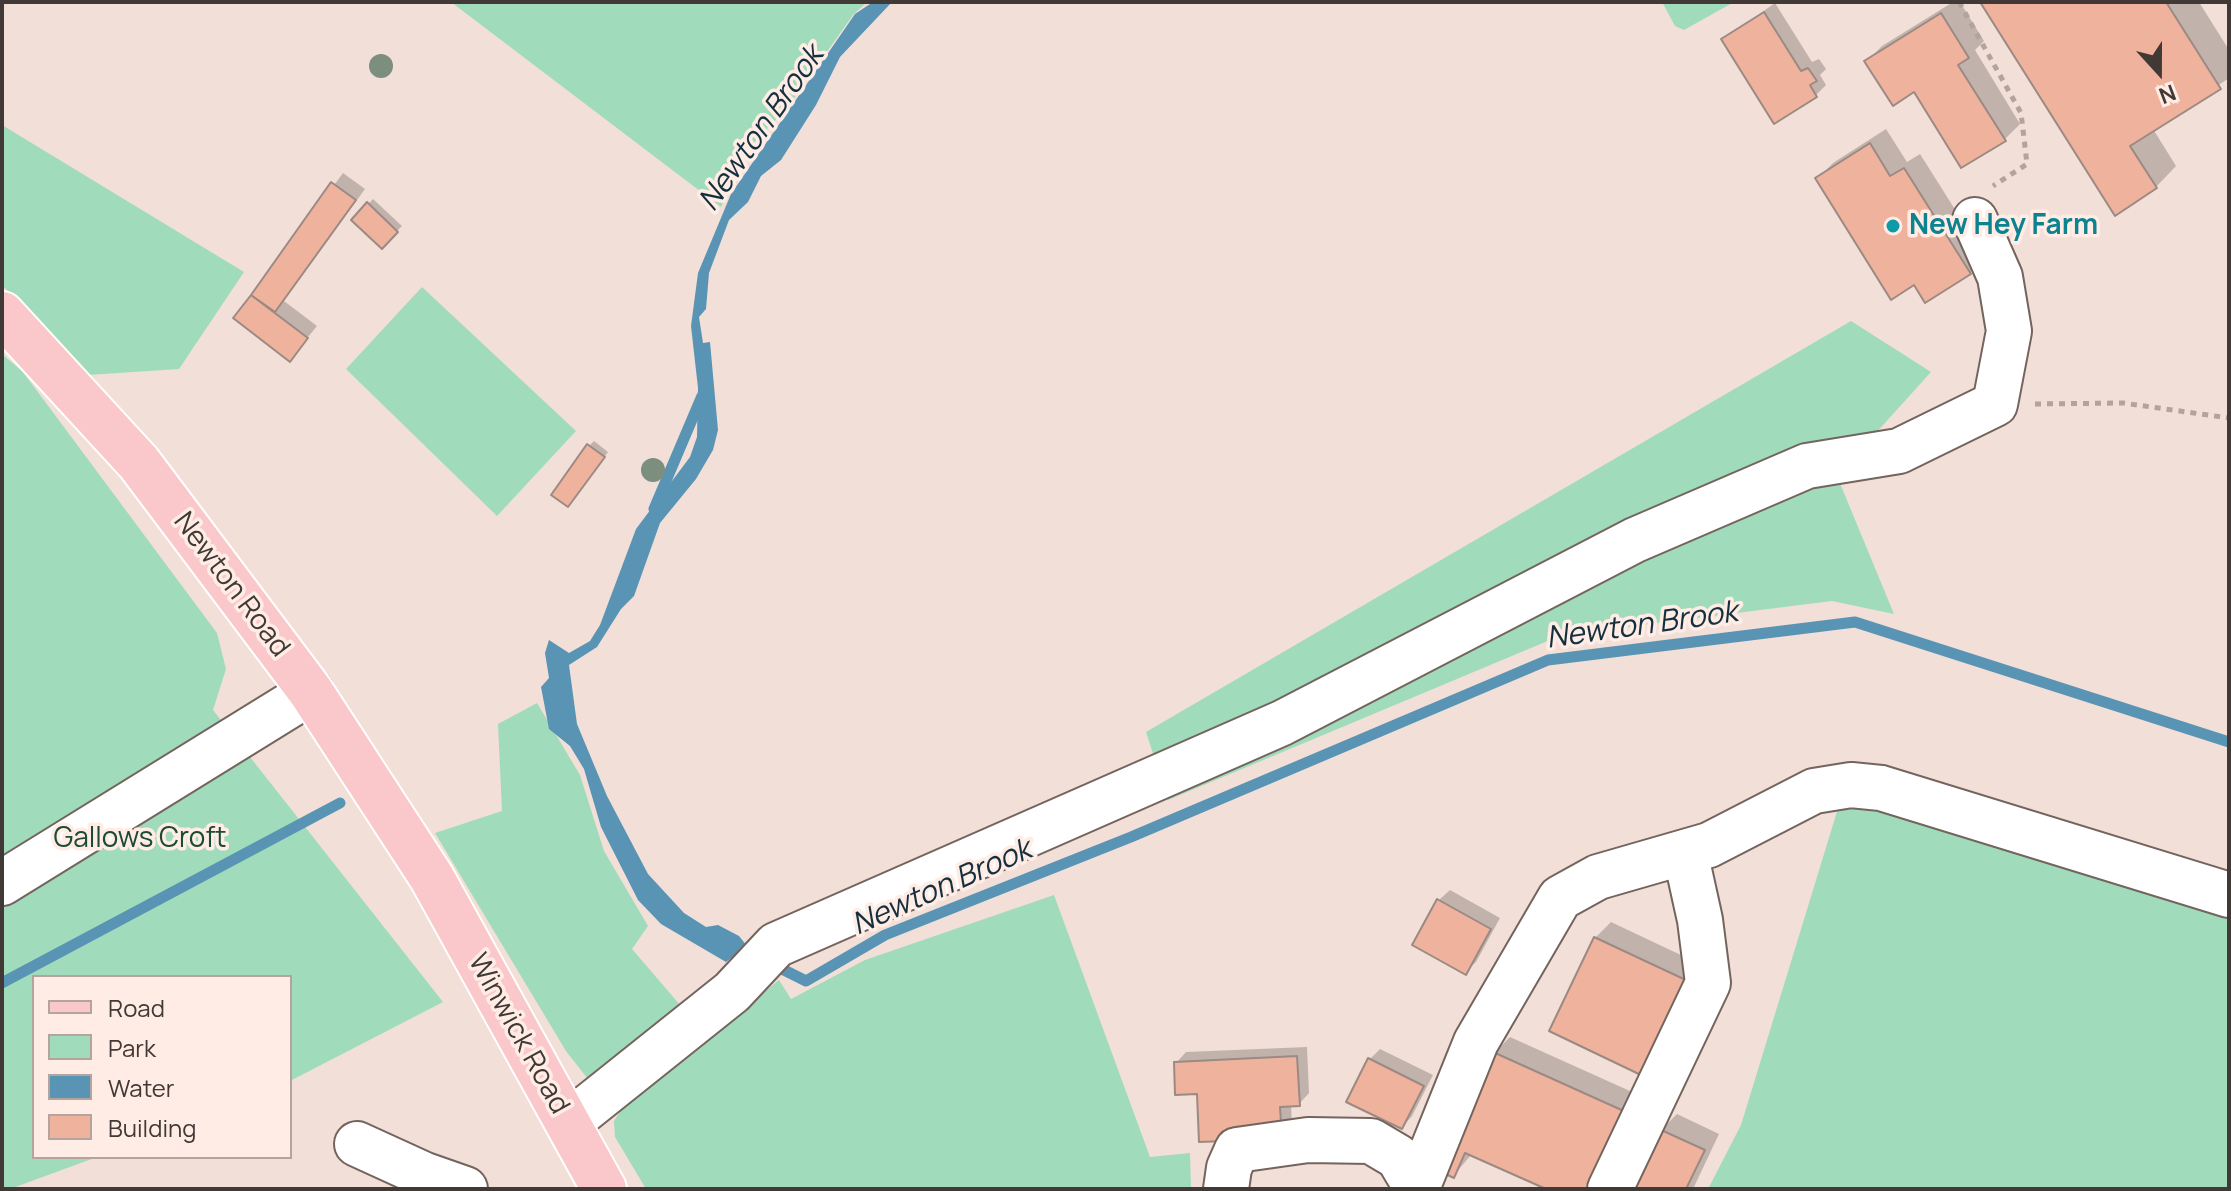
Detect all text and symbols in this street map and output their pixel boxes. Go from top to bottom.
north arrow [2119,32,2199,112]
water label: Newton Brook [692,40,832,218]
text: N [2155,78,2180,111]
place label: New Hey Farm [1909,209,2098,243]
marker: New Hey Farm [1884,217,1902,235]
street label: Newton Road [166,506,296,664]
water label: Newton Brook [1544,595,1740,657]
park label: Gallows Croft [53,822,227,856]
water label: Newton Brook [847,832,1037,944]
street label: Winwick Road [460,948,576,1120]
legend [32,975,292,1159]
text: Road [108,991,165,1024]
text: Park [108,1031,156,1064]
text: Water [108,1071,175,1104]
text: Building [108,1111,196,1144]

